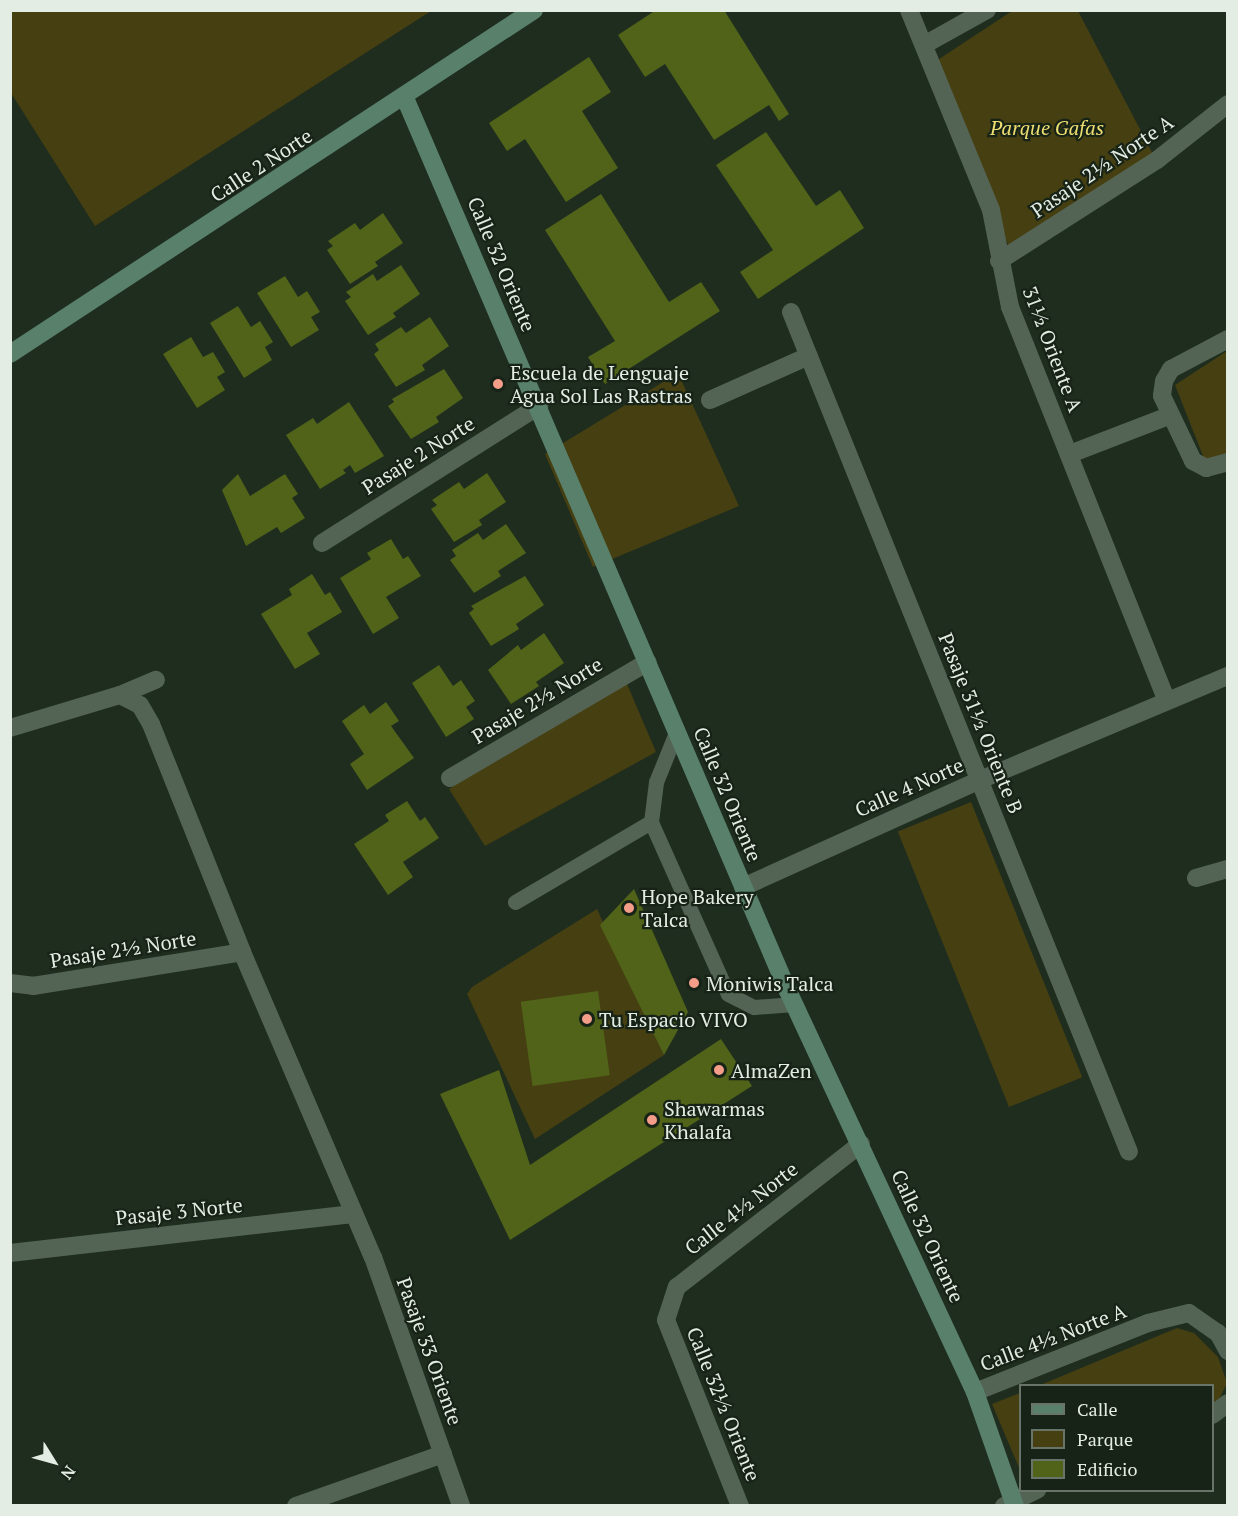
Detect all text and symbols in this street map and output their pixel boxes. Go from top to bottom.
street label: Pasaje 2½ Norte A [1026,110,1178,222]
park label: Parque Gafas [990,115,1104,139]
street label: Calle 2 Norte [206,123,316,207]
street label: Calle 32 Oriente [463,193,541,335]
street label: 31½ Oriente A [1018,283,1088,415]
place label: Escuela de Lenguaje Agua Sol Las Rastras [510,360,693,407]
marker: Escuela de Lenguaje Agua Sol Las Rastras [491,377,505,391]
street label: Pasaje 2 Norte [357,411,479,499]
street label: Pasaje 31½ Oriente B [934,629,1028,817]
street label: Pasaje 2½ Norte [467,652,607,748]
street label: Calle 32 Oriente [689,723,767,865]
street label: Calle 4 Norte [851,752,967,822]
place label: Hope Bakery Talca [641,885,754,932]
marker: Hope Bakery Talca [622,901,636,915]
street label: Pasaje 2½ Norte [48,926,198,972]
place label: Moniwis Talca [706,971,834,995]
marker: Moniwis Talca [687,976,701,990]
place label: Tu Espacio VIVO [599,1007,748,1031]
marker: Tu Espacio VIVO [580,1012,594,1026]
place label: AlmaZen [731,1058,812,1082]
marker: AlmaZen [712,1063,726,1077]
place label: Shawarmas Khalafa [664,1096,765,1143]
marker: Shawarmas Khalafa [645,1113,659,1127]
street label: Calle 4½ Norte [680,1157,802,1259]
street label: Calle 32 Oriente [887,1166,969,1306]
street label: Pasaje 3 Norte [114,1192,244,1230]
street label: Pasaje 33 Oriente [392,1274,468,1428]
street label: Calle 4½ Norte A [976,1298,1130,1376]
street label: Calle 32½ Oriente [682,1323,766,1485]
legend [1019,1384,1214,1492]
text: Calle [1077,1397,1118,1421]
text: Parque [1077,1427,1133,1451]
north arrow [24,1432,84,1492]
text: Edificio [1077,1457,1137,1481]
text: N [56,1461,81,1484]

